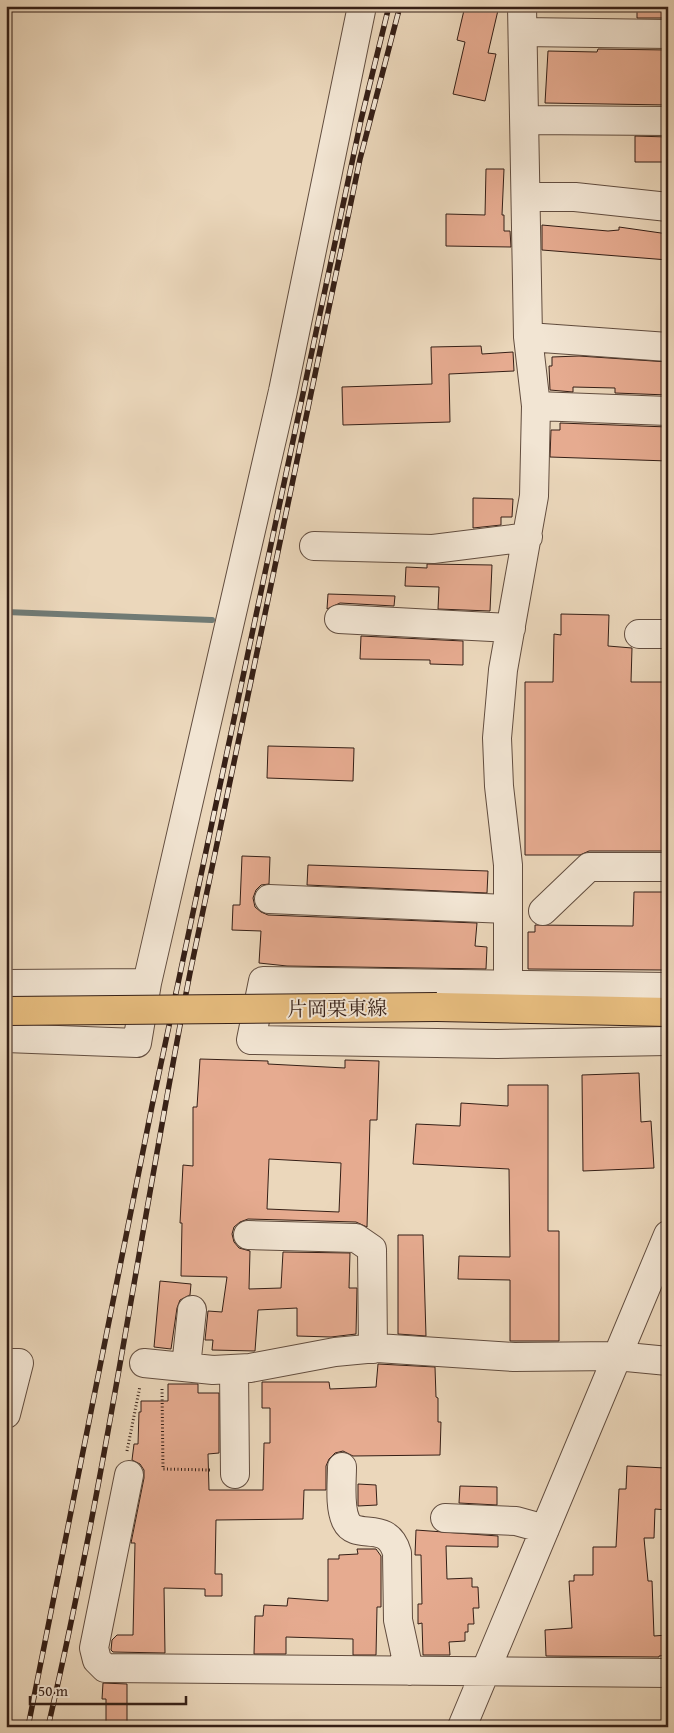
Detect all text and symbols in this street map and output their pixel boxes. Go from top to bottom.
street label: 片岡栗東線 [287,993,387,1023]
scale bar [30,1673,186,1705]
text: 50 m [38,1680,69,1701]

